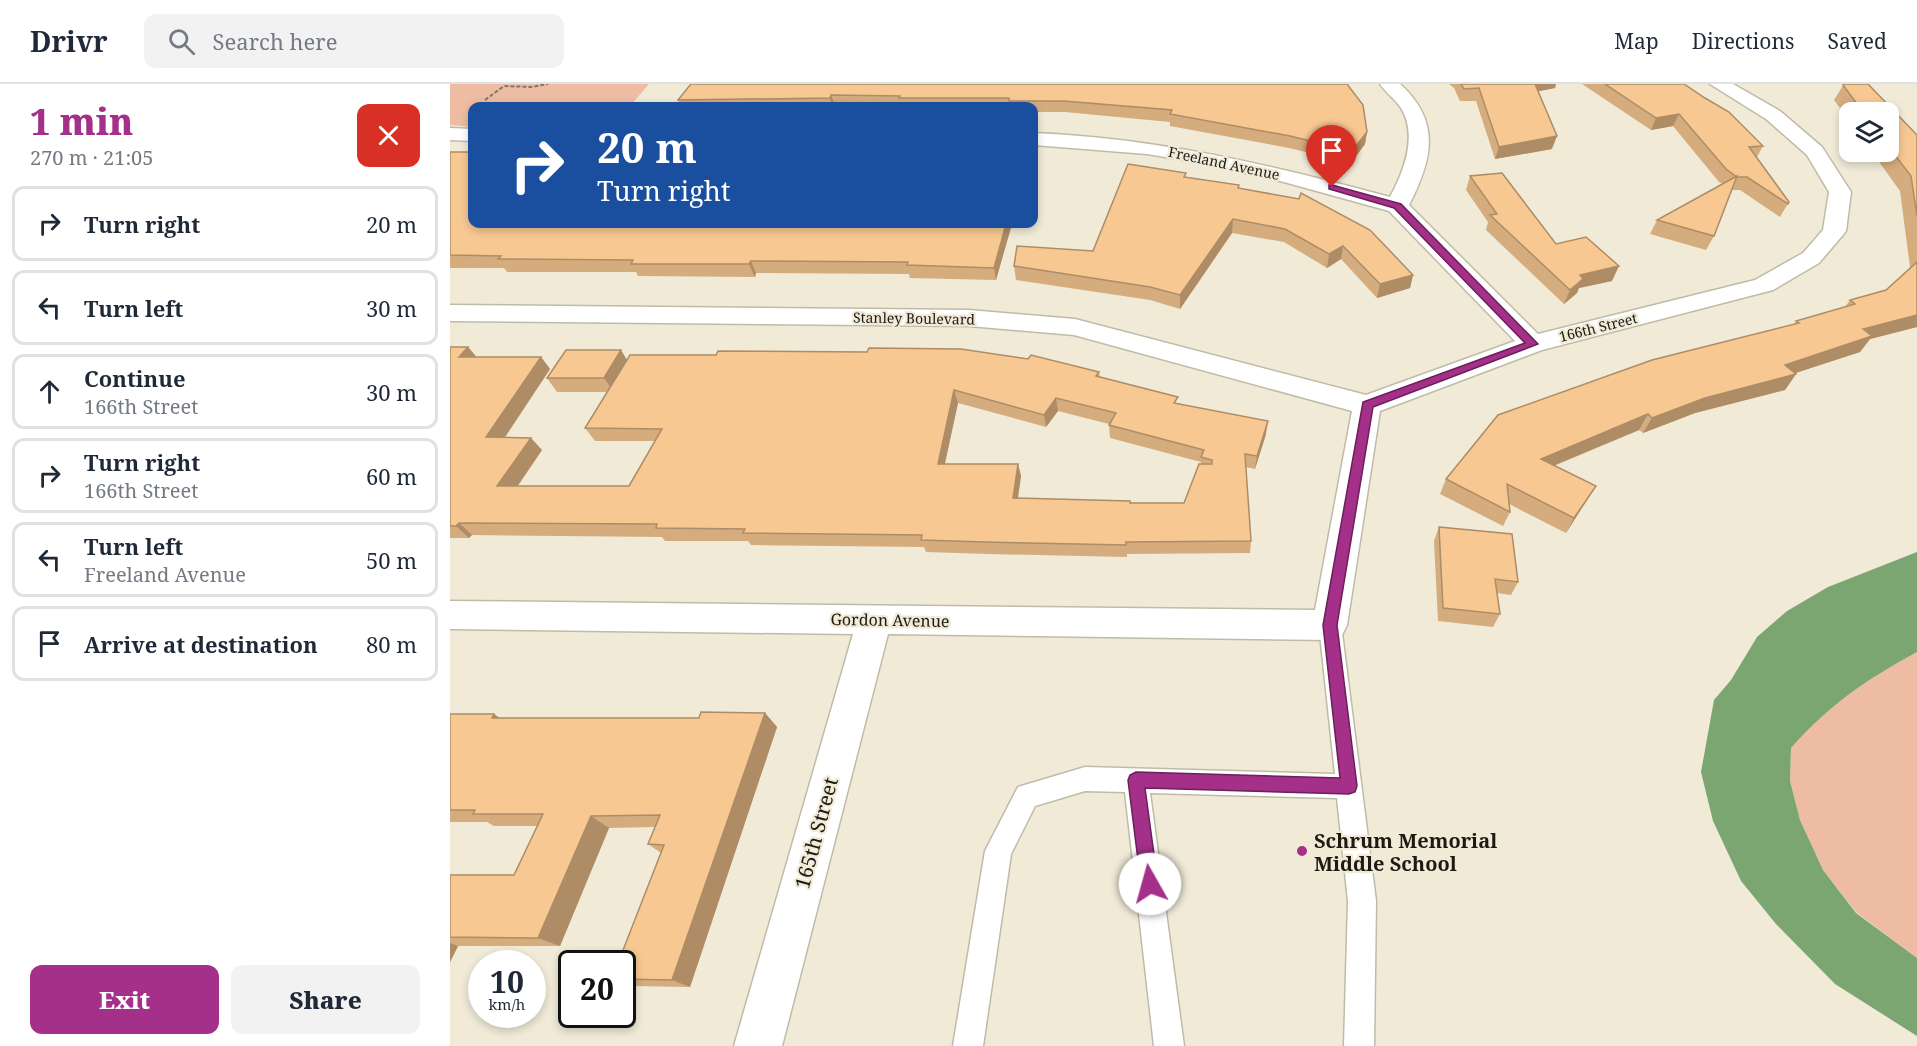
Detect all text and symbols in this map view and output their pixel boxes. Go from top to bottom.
search box [144,14,564,68]
text: Drivr [30,22,108,60]
icon: search [165,25,198,58]
text: Search here [213,26,337,56]
text: Map [1614,27,1659,55]
text: Directions [1692,27,1794,55]
text: Saved [1827,27,1887,55]
text: 1 min [30,97,133,146]
map controls [1839,102,1899,162]
button: layers [1839,102,1899,162]
button: close [357,104,420,167]
text: 20 m [597,118,697,175]
pin [1306,125,1357,187]
icon: right [498,126,576,204]
icon: arrive [1315,134,1348,167]
street label: Freeland Avenue [1167,142,1281,184]
text: 270 m · 21:05 [30,144,153,171]
text: Turn right [597,172,730,209]
icon: right [33,207,66,240]
text: Turn right [84,209,200,239]
text: 20 m [366,209,417,239]
icon: left [33,291,66,324]
text: Turn left [84,293,183,323]
text: 30 m [366,293,417,323]
street label: Stanley Boulevard [853,307,976,329]
street label: 166th Street [1557,308,1639,346]
text: Continue [84,363,186,393]
icon: ahead [33,375,66,408]
text: 30 m [366,377,417,407]
text: 166th Street [84,393,198,420]
text: Turn right [84,447,200,477]
icon: right [33,459,66,492]
text: 60 m [366,461,417,491]
text: 166th Street [84,477,198,504]
text: Turn left [84,531,183,561]
icon: left [33,543,66,576]
text: 50 m [366,545,417,575]
text: Freeland Avenue [84,561,246,588]
street label: Gordon Avenue [830,608,950,632]
icon: arrive [33,627,66,660]
text: Arrive at destination [84,629,318,659]
text: 80 m [366,629,417,659]
street label: 165th Street [788,774,844,892]
place label: Schrum Memorial Middle School [1314,827,1497,877]
marker: Schrum Memorial Middle School [1295,844,1309,858]
position arrow [1118,852,1182,916]
speed limit sign: 20 [558,950,636,1028]
text: 10 [490,961,524,1002]
button: Exit [30,965,219,1034]
button: Share [231,965,420,1034]
text: km/h [489,994,525,1014]

